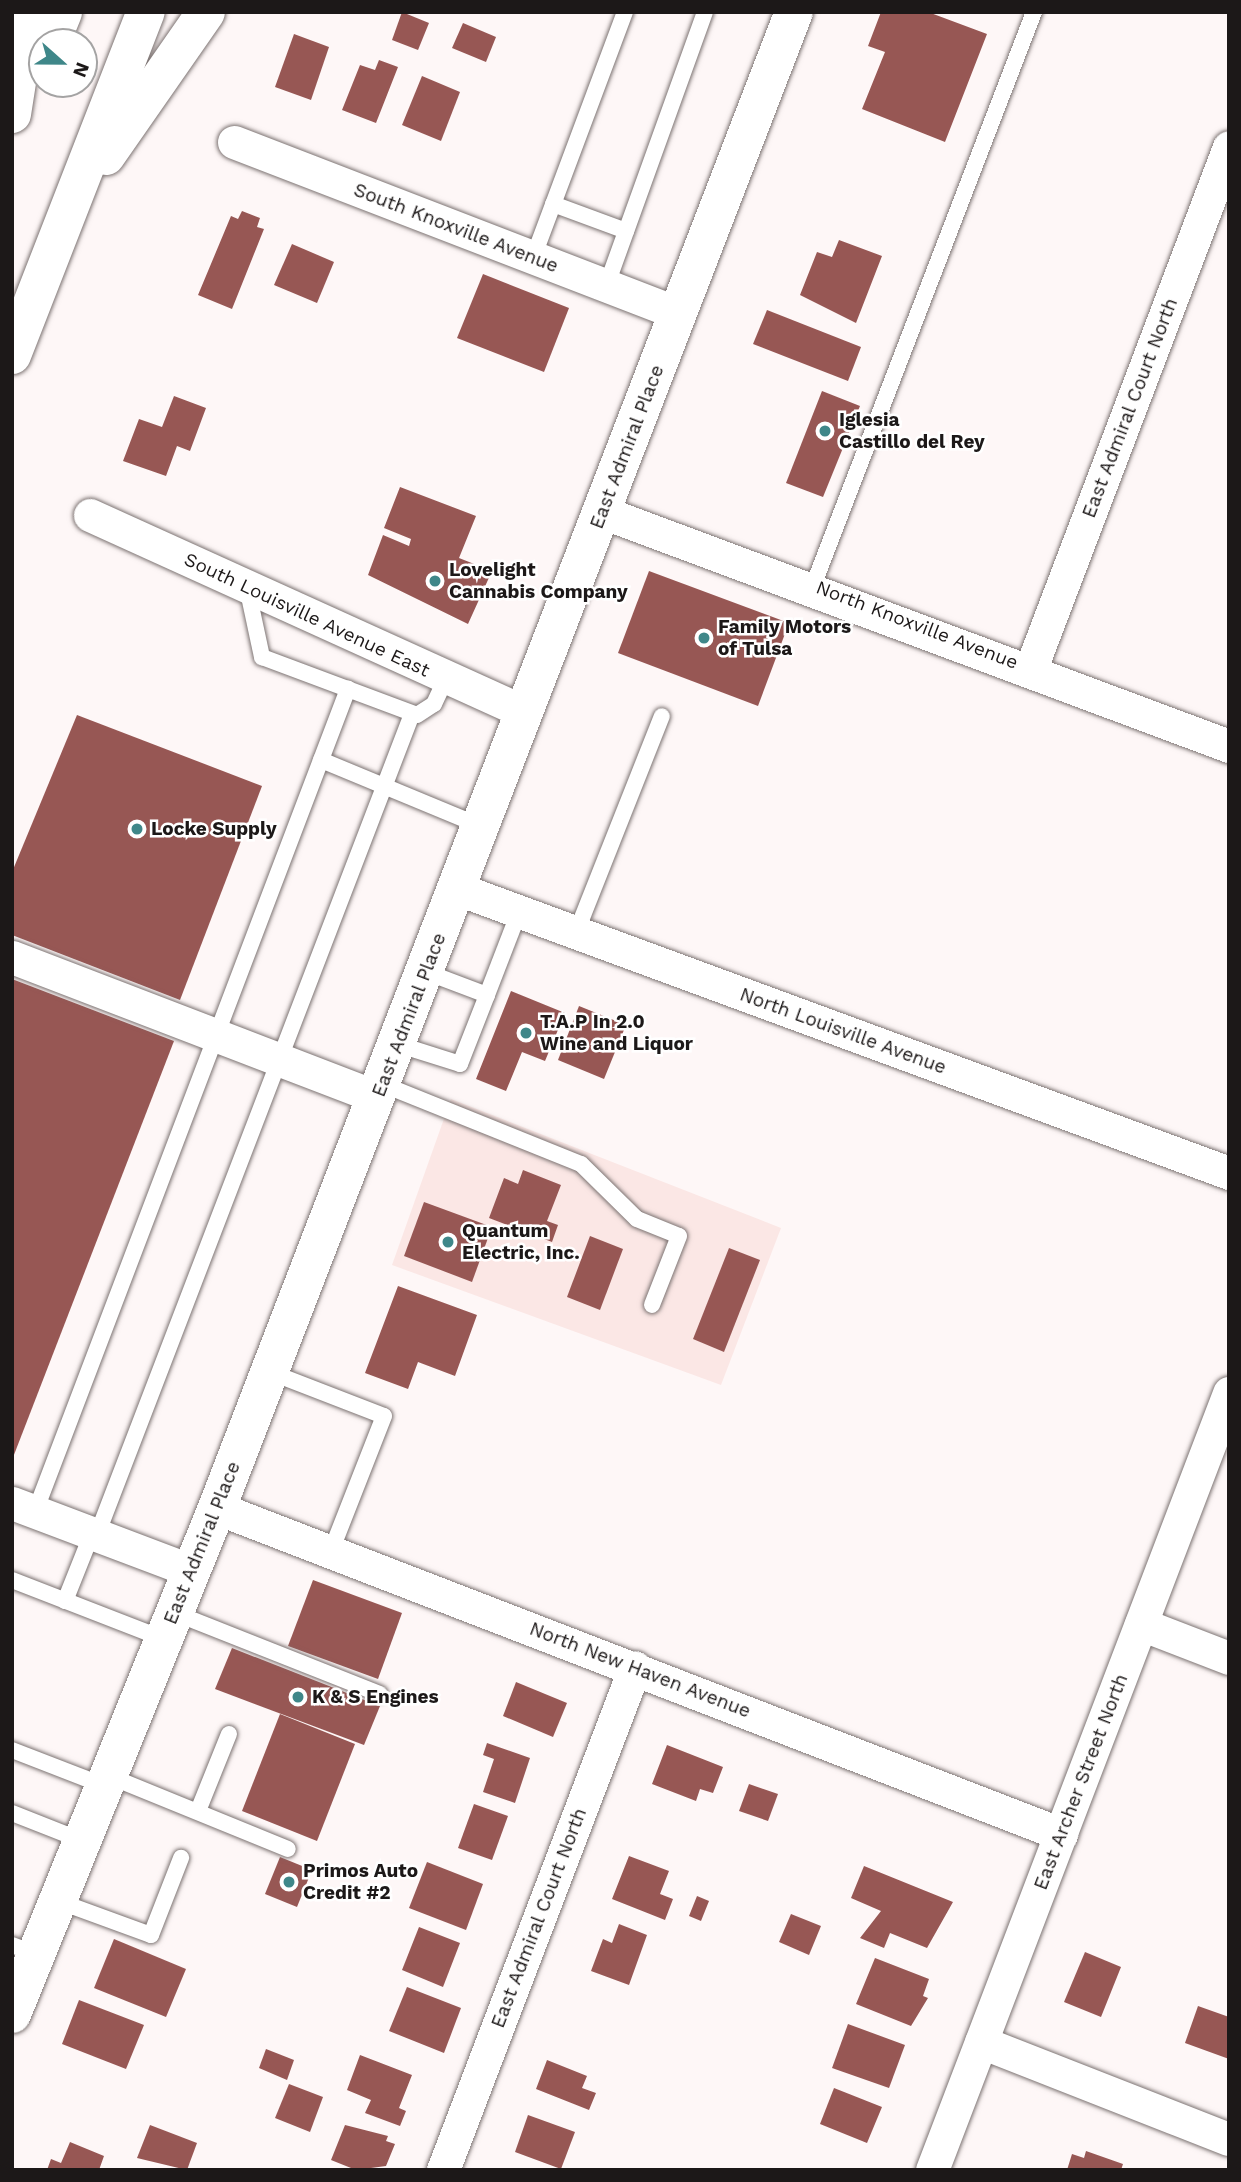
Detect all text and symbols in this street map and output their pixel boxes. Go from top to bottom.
north arrow [28,28,98,98]
text: N [68,59,94,81]
street label: South Knoxville Avenue [350,178,562,278]
street label: East Admiral Court North [1077,294,1183,522]
street label: East Admiral Place [585,361,669,533]
place label: Iglesia Castillo del Rey [839,409,985,453]
marker: Iglesia Castillo del Rey [817,423,833,439]
street label: South Louisville Avenue East [180,548,434,682]
place label: Lovelight Cannabis Company [449,559,628,603]
marker: Lovelight Cannabis Company [427,573,443,589]
street label: North Knoxville Avenue [812,576,1022,674]
place label: Family Motors of Tulsa [718,616,852,660]
marker: Family Motors of Tulsa [696,630,712,646]
place label: Locke Supply [151,818,277,840]
marker: Locke Supply [129,821,145,837]
street label: East Admiral Place [367,929,451,1101]
street label: North Louisville Avenue [736,983,950,1079]
place label: T.A.P In 2.0 Wine and Liquor [540,1011,693,1055]
marker: T.A.P In 2.0 Wine and Liquor [518,1025,534,1041]
place label: Quantum Electric, Inc. [462,1220,580,1264]
marker: Quantum Electric, Inc. [440,1234,456,1250]
street label: East Admiral Place [159,1458,245,1628]
street label: North New Haven Avenue [526,1617,754,1723]
street label: East Archer Street North [1029,1670,1133,1894]
place label: K & S Engines [312,1686,439,1708]
marker: K & S Engines [290,1689,306,1705]
street label: East Admiral Court North [486,1804,592,2032]
place label: Primos Auto Credit #2 [303,1860,418,1904]
marker: Primos Auto Credit #2 [281,1874,297,1890]

